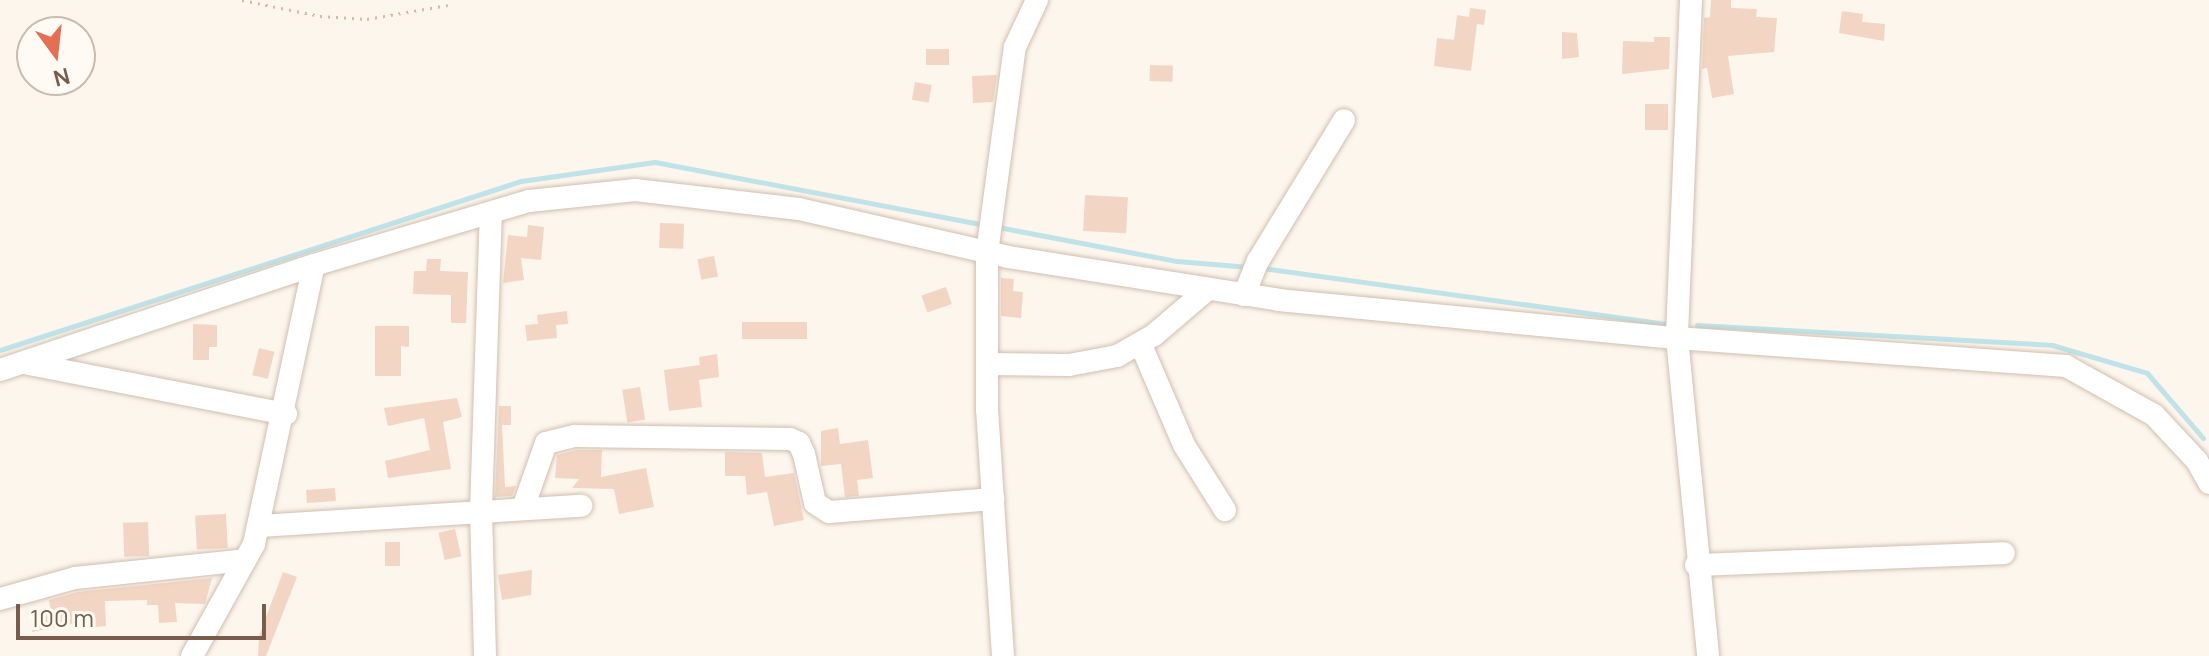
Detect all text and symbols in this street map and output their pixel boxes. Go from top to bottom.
north arrow [16,16,96,96]
text: N [50,61,73,94]
scale bar [20,588,270,638]
text: 100 m [30,601,94,634]

